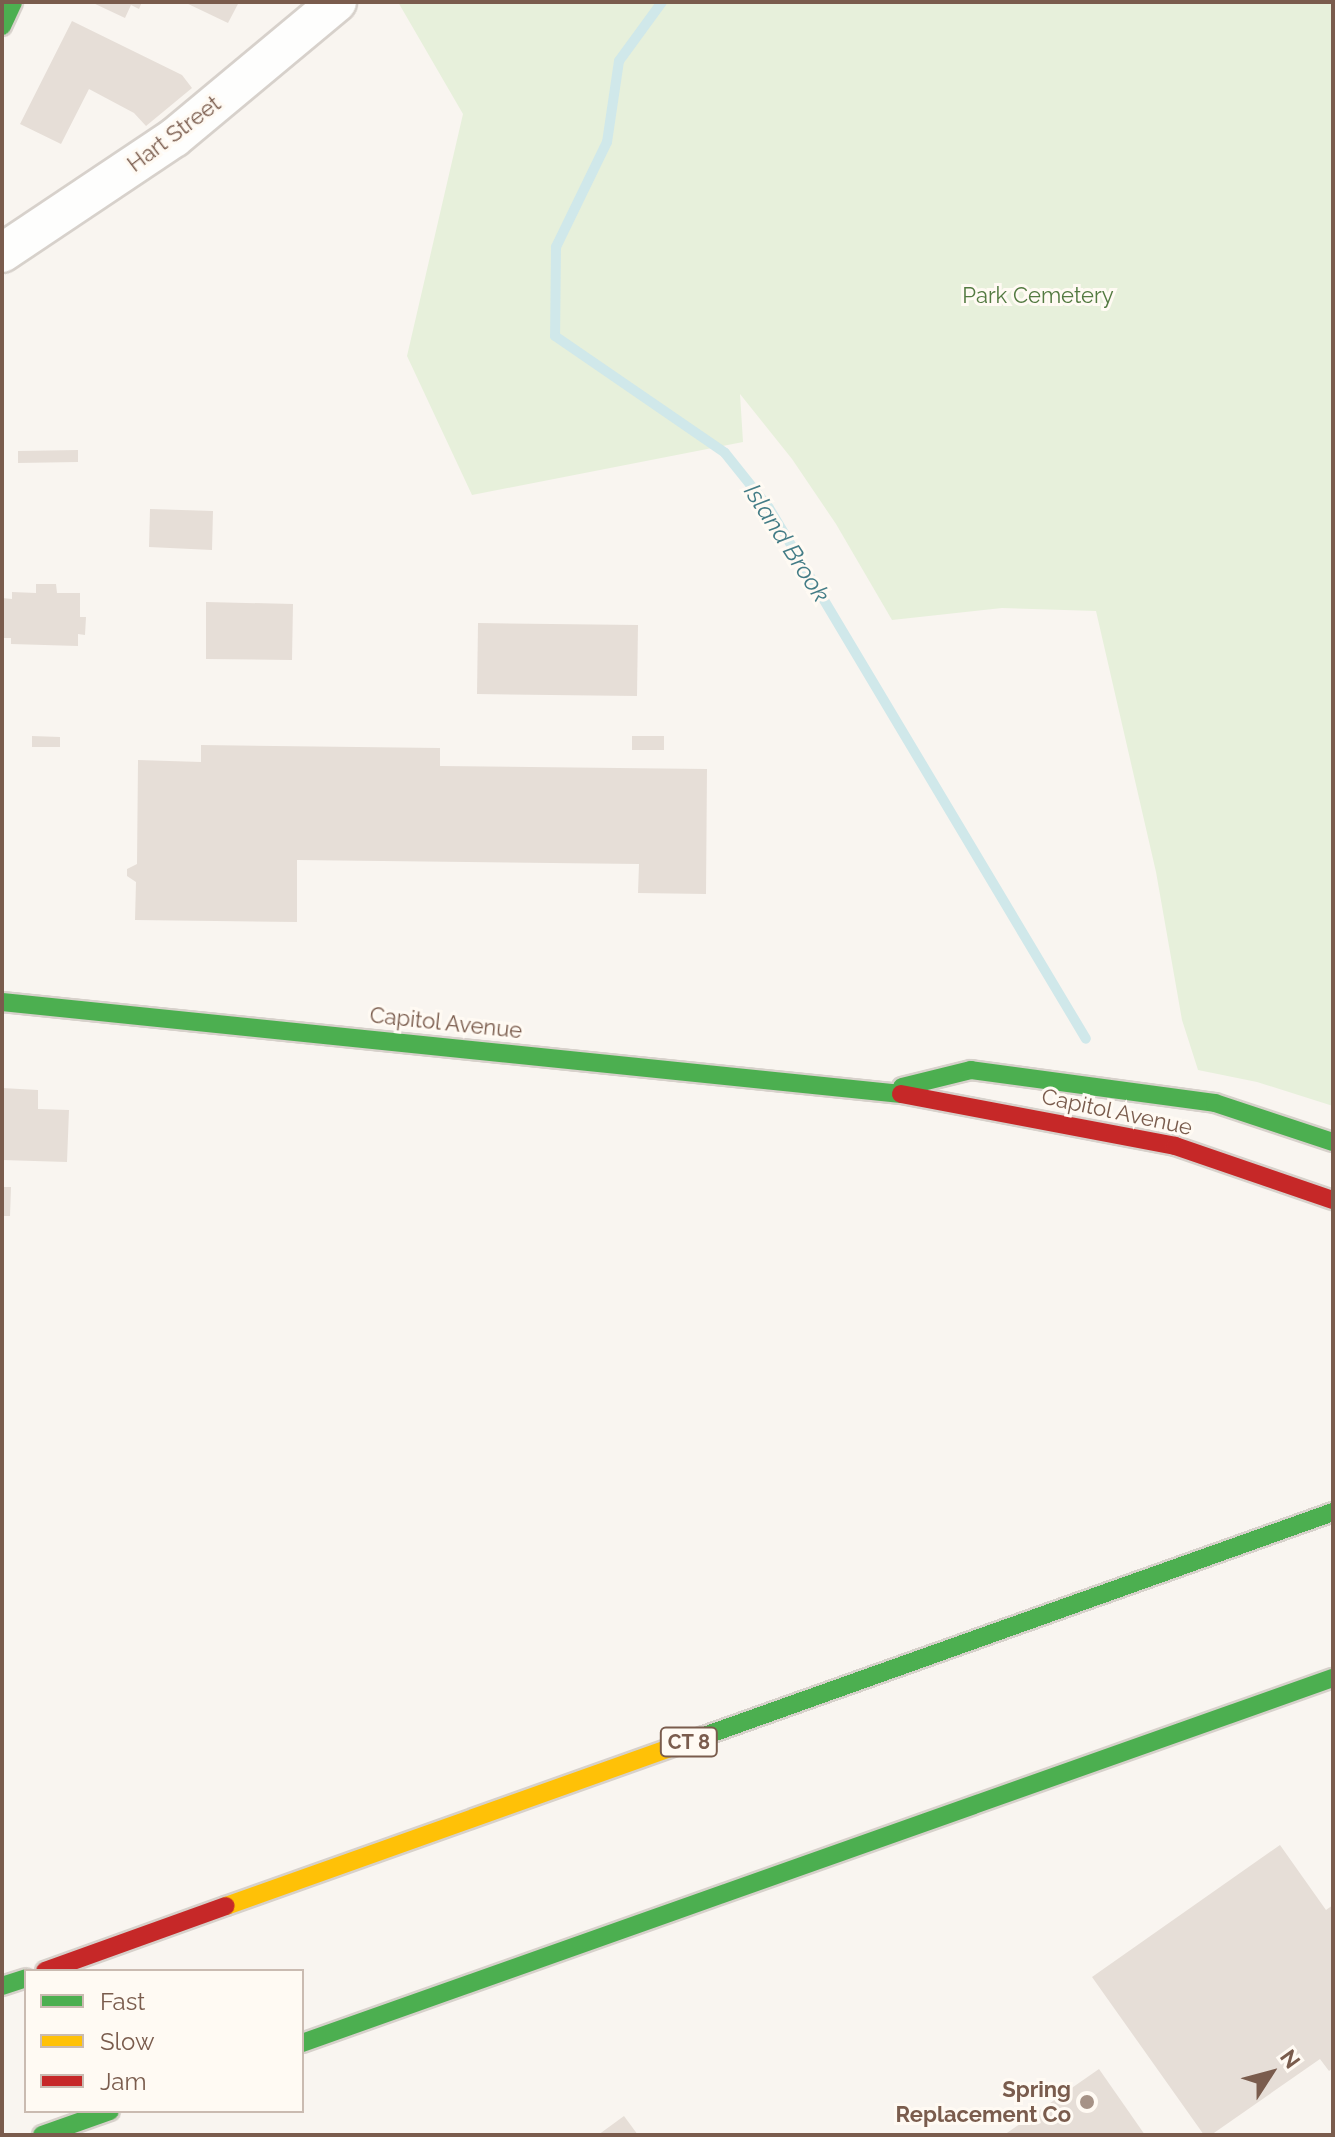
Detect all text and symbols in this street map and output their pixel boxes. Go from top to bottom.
street label: Hart Street [122,90,226,178]
park label: Park Cemetery [962,283,1114,309]
water label: Island Brook [738,479,836,607]
street label: Capitol Avenue [368,1002,524,1044]
street label: Capitol Avenue [1039,1083,1195,1141]
road number: CT 8 [659,1726,719,1758]
legend [24,1969,304,2113]
text: Fast [100,1987,145,2016]
text: Slow [100,2027,154,2056]
north arrow [1231,2033,1311,2113]
text: N [1275,2044,1306,2073]
text: Jam [100,2067,146,2096]
place label: Spring Replacement Co [896,2076,1071,2128]
marker: Spring Replacement Co [1078,2093,1096,2111]

